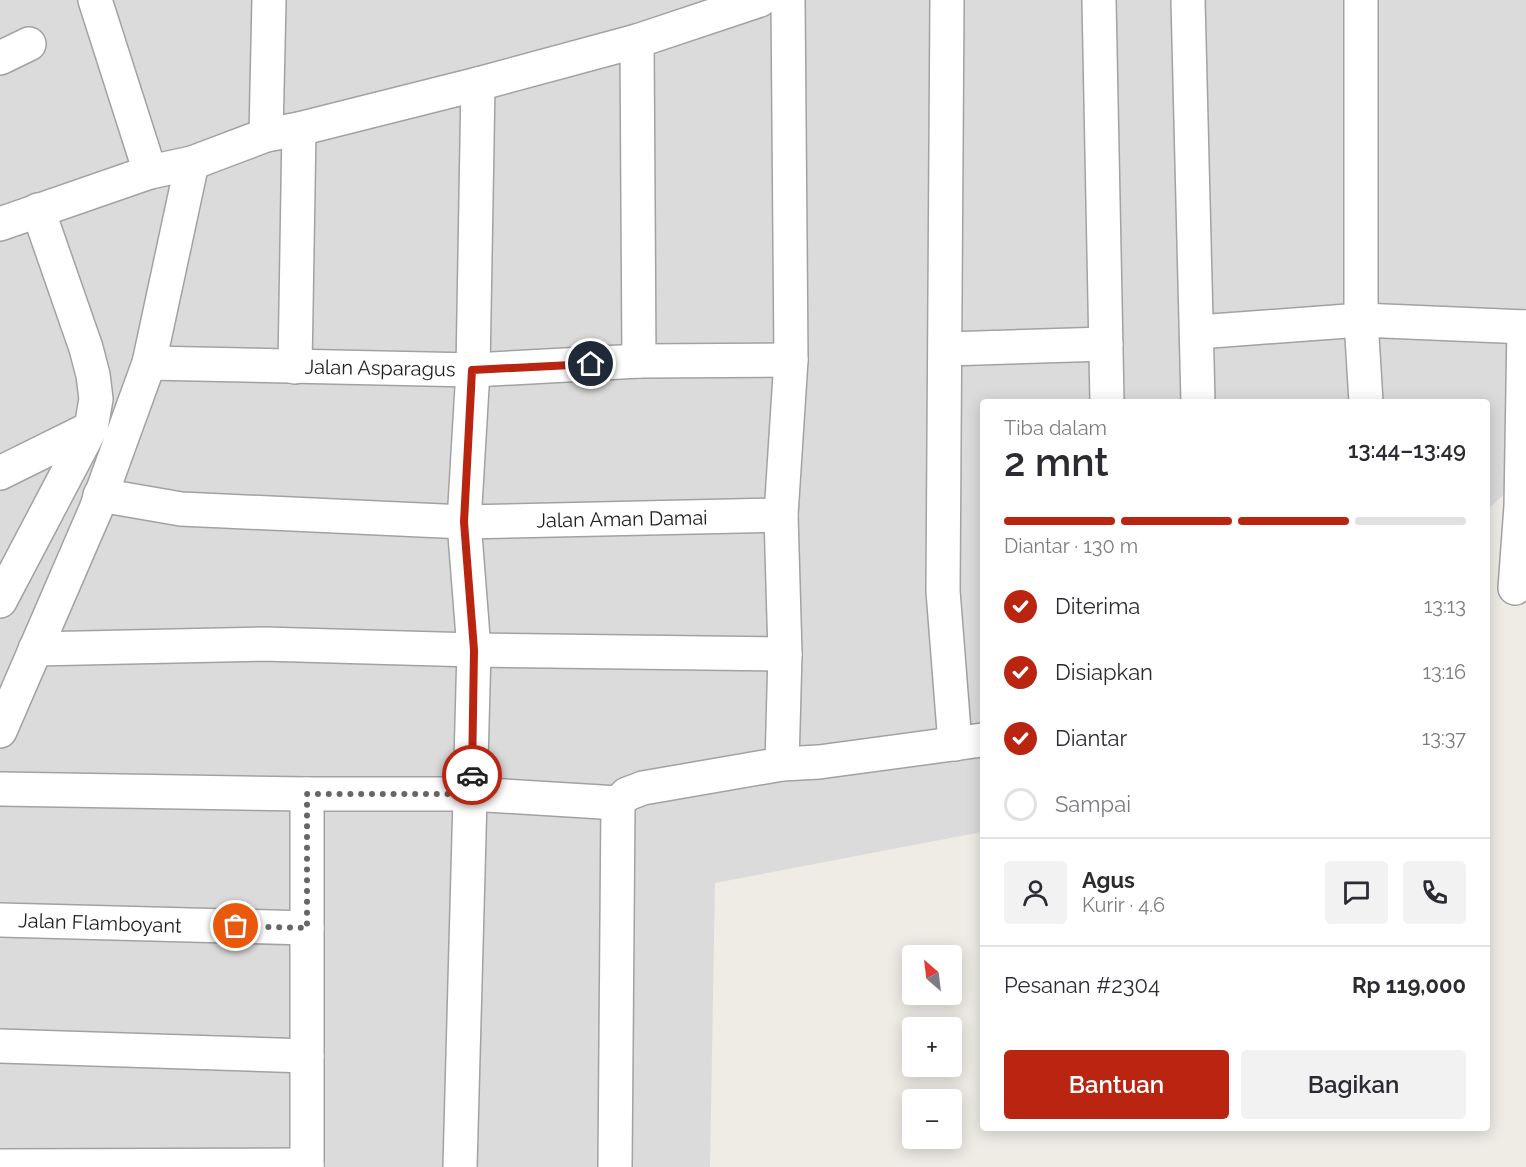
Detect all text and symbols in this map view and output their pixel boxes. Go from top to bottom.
pin [565,338,616,389]
icon: home [574,347,607,380]
street label: Jalan Asparagus [304,355,456,381]
text: Tiba dalam [1004,416,1107,440]
text: 13:44–13:49 [1348,437,1466,463]
text: 2 mnt [1004,439,1109,485]
street label: Jalan Aman Damai [536,506,708,532]
text: Diantar · 130 m [1004,534,1138,558]
icon: check [1004,590,1037,623]
text: Diterima [1055,593,1140,619]
text: 13:13 [1424,594,1466,618]
icon: check [1004,656,1037,689]
text: Disiapkan [1055,659,1153,685]
text: 13:16 [1422,660,1466,684]
icon: check [1004,722,1037,755]
text: Diantar [1055,725,1127,751]
text: 13:37 [1422,726,1466,750]
courier [442,745,502,805]
icon: car [456,759,489,792]
text: Sampai [1055,791,1131,817]
button: person [1004,861,1067,924]
button: chat [1325,861,1388,924]
button: phone [1403,861,1466,924]
text: Agus [1082,867,1135,893]
text: Kurir · 4.6 [1082,893,1165,917]
pin [210,900,261,951]
street label: Jalan Flamboyant [18,908,182,938]
icon: bag [219,909,252,942]
north arrow [902,945,962,1005]
map controls [902,945,962,1149]
text: Pesanan #2304 [1004,972,1160,998]
text: Rp 119,000 [1352,972,1466,998]
button: + [902,1017,962,1077]
button: Bantuan [1004,1050,1229,1119]
button: Bagikan [1241,1050,1466,1119]
button: − [902,1089,962,1149]

